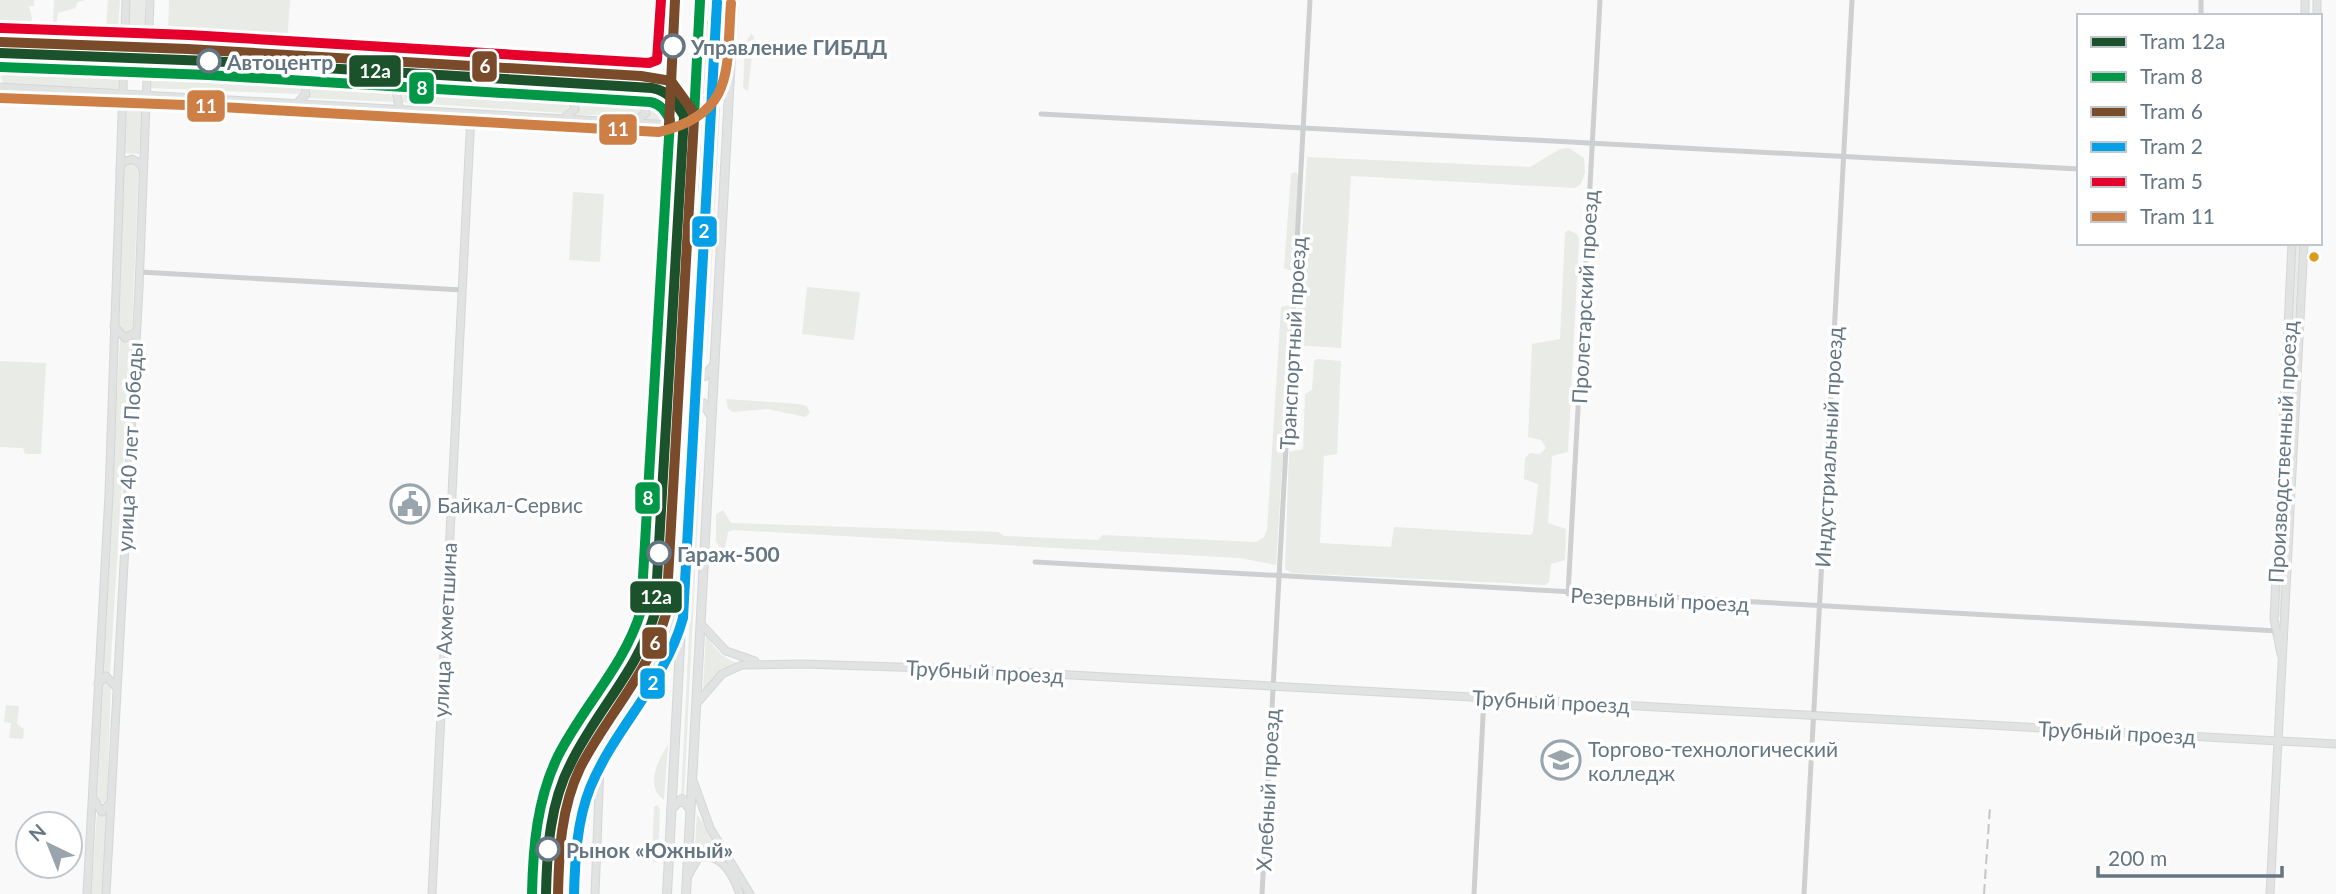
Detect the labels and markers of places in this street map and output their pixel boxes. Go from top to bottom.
marker: Управление ГИБДД [661,34,685,58]
place label: Управление ГИБДД [690,34,887,59]
marker: Автоцентр [197,49,221,73]
place label: Автоцентр [226,49,333,74]
unlabelled marker [2307,250,2321,264]
public building icon: Байкал-Сервис [389,483,431,525]
place label: Байкал-Сервис [437,492,583,517]
marker: Гараж-500 [647,541,671,565]
place label: Гараж-500 [677,541,780,566]
place label: Торгово-технологический колледж [1588,736,1838,785]
school or university icon: Торгово-технологический колледж [1540,739,1582,781]
marker: Рынок «Южный» [536,837,560,861]
place label: Рынок «Южный» [566,837,733,862]

